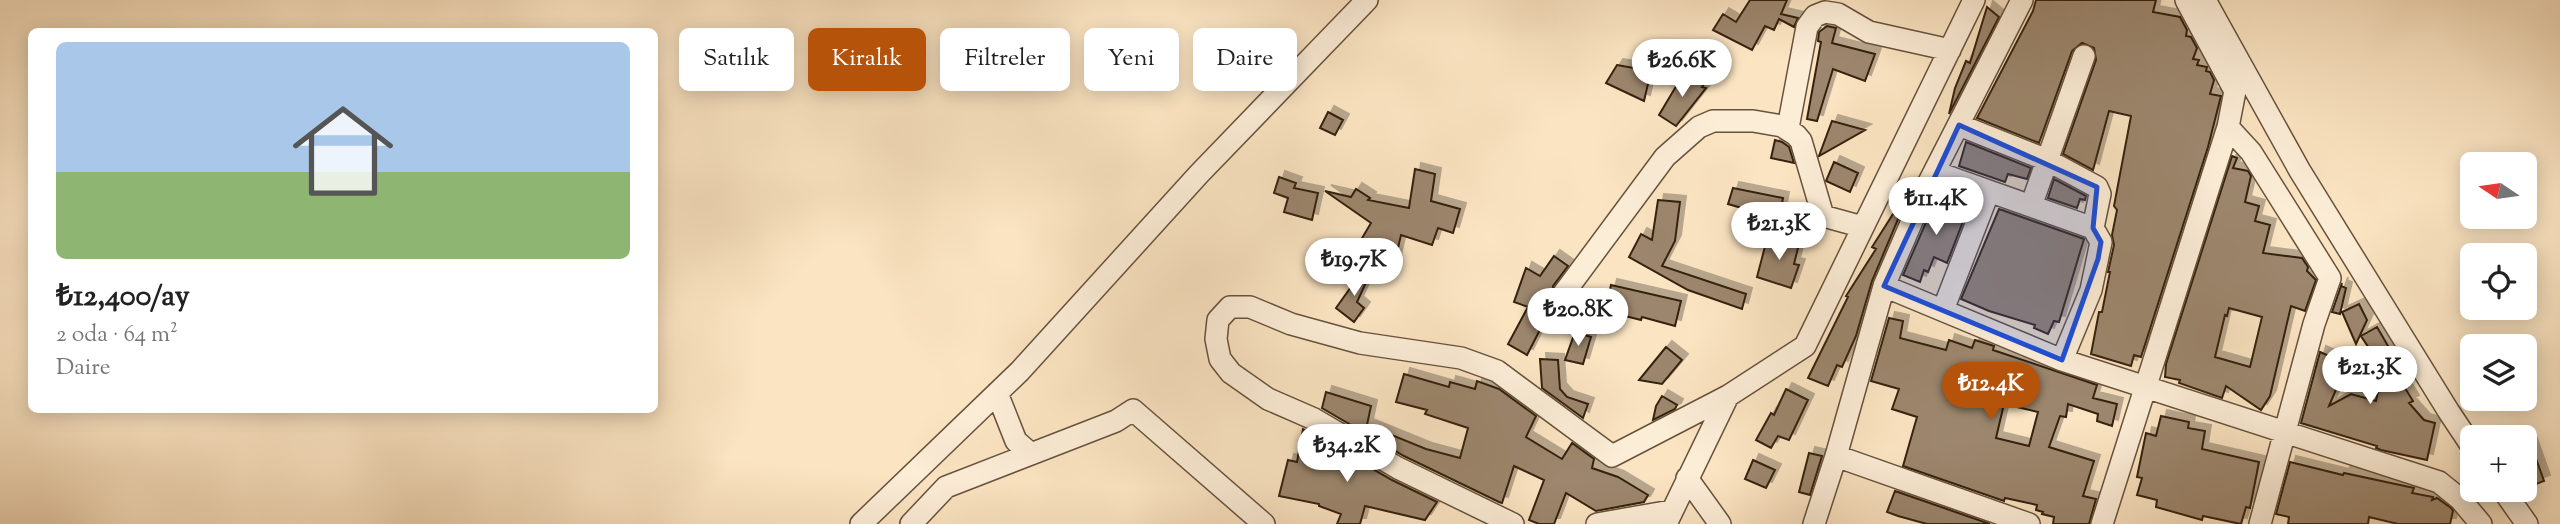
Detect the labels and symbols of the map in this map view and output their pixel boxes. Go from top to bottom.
pin: ₺26.6K [1625,40,1739,99]
north arrow [2460,152,2538,229]
pin: ₺11.4K [1879,177,1993,237]
pin: ₺21.3K [1722,202,1836,262]
pin: ₺19.7K [1297,238,1411,298]
pin: ₺20.8K [1521,288,1635,348]
pin: ₺21.3K [2313,346,2427,406]
pin: ₺12.4K [1934,362,2048,422]
pin: ₺34.2K [1290,424,1404,484]

